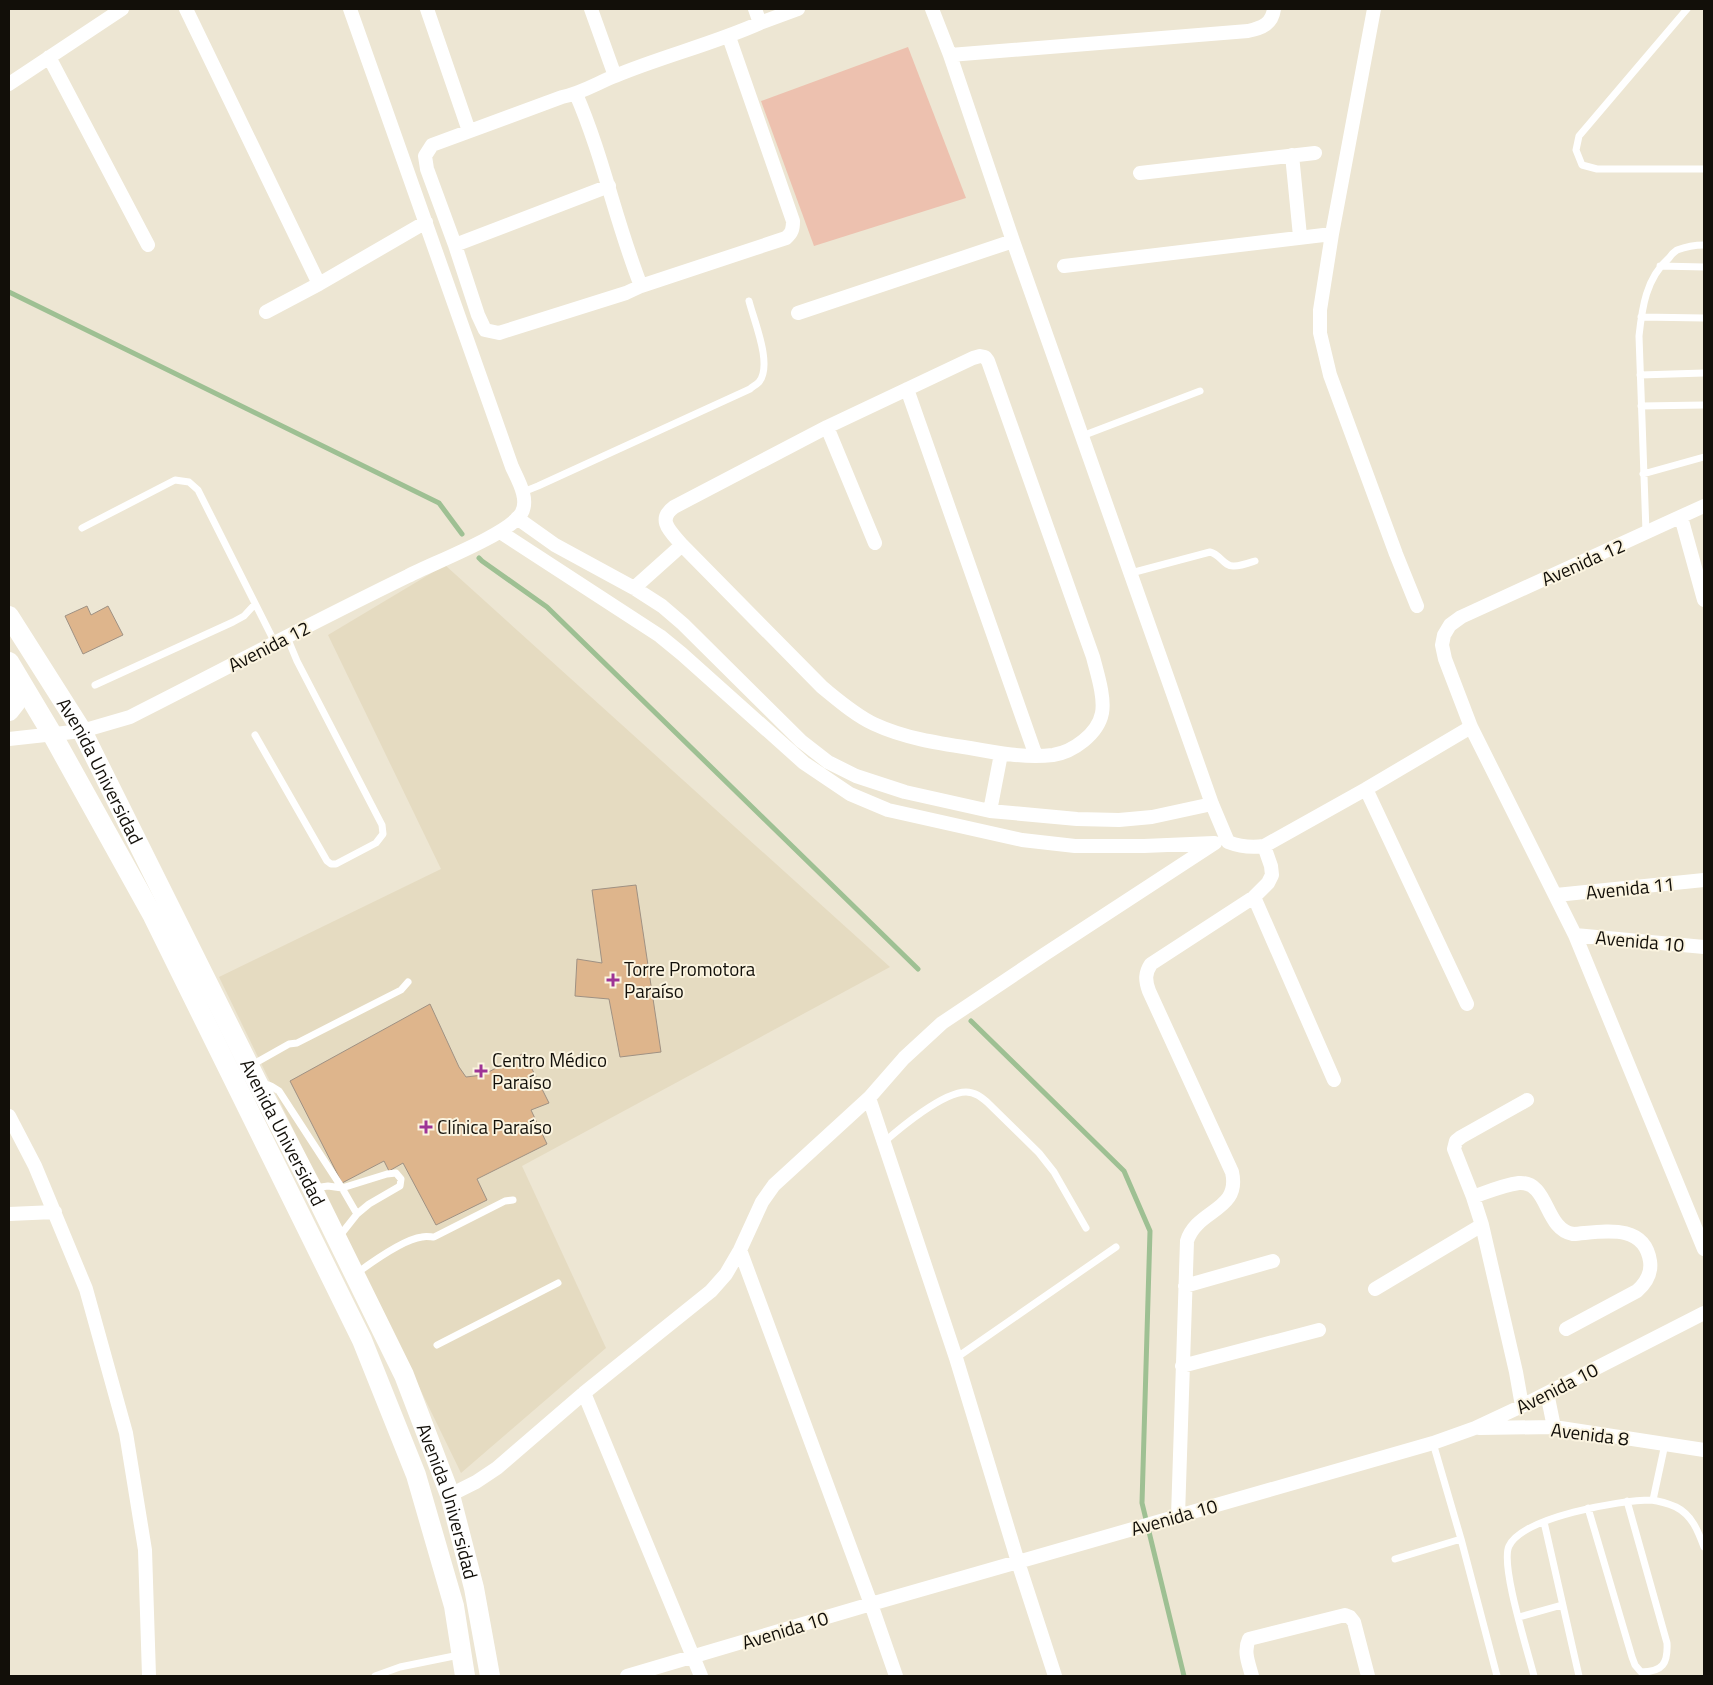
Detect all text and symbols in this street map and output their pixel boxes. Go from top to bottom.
street label: Avenida 12 [1536,530,1629,593]
street label: Avenida 12 [223,612,315,679]
street label: Avenida Universidad [50,691,151,849]
street label: Avenida 11 [1584,868,1676,907]
street label: Avenida 10 [1594,922,1686,959]
place label: Torre Promotora Paraíso [624,954,756,1005]
marker: Torre Promotora Paraíso [606,973,620,987]
place label: Centro Médico Paraíso [492,1045,607,1096]
street label: Avenida Universidad [234,1053,334,1211]
marker: Centro Médico Paraíso [474,1064,488,1078]
place label: Clínica Paraíso [437,1112,552,1141]
marker: Clínica Paraíso [419,1120,433,1134]
street label: Avenida 10 [1511,1354,1603,1421]
street label: Avenida 8 [1549,1414,1631,1453]
street label: Avenida Universidad [410,1419,486,1582]
street label: Avenida 10 [1127,1490,1221,1543]
street label: Avenida 10 [738,1603,832,1656]

